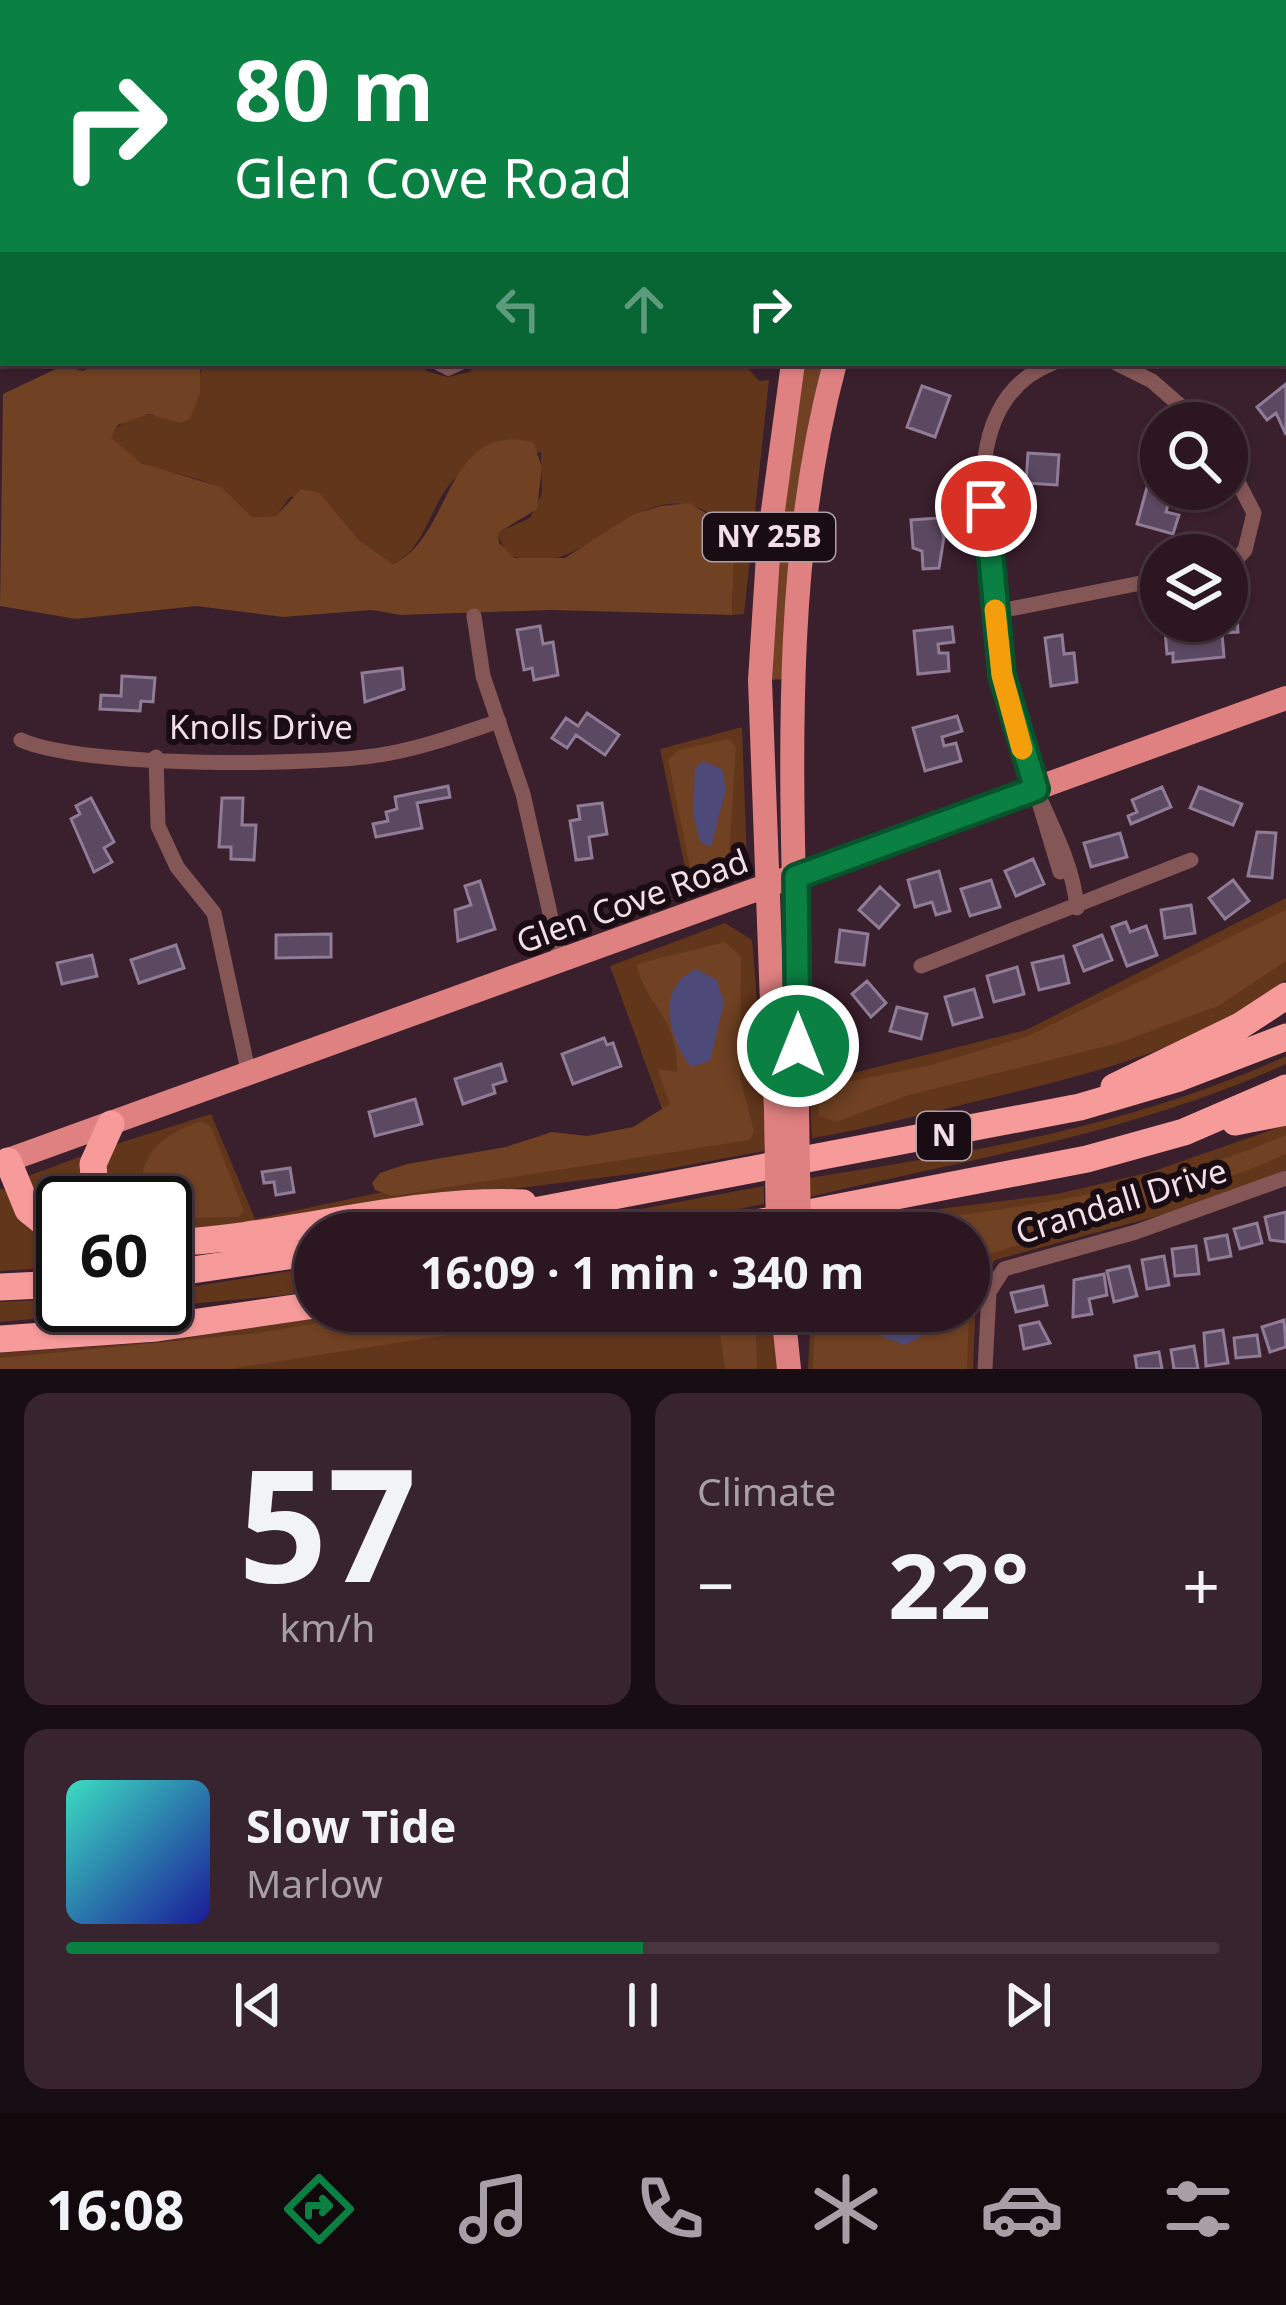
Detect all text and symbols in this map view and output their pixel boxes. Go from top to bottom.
text: 80 m [234,31,434,146]
icon: right [36,48,192,204]
text: Glen Cove Road [234,140,633,214]
icon: left [485,276,551,342]
icon: ahead [611,276,677,342]
icon: right [737,276,803,342]
map controls [1140,402,1248,642]
button: search [1140,402,1248,510]
pin [935,455,1037,557]
icon: arrive [953,473,1019,539]
road number: NY 25B [703,513,835,561]
button: layers [1140,534,1248,642]
street label: Knolls Drive [169,704,353,749]
street label: Glen Cove Road [510,838,754,963]
position arrow [735,983,861,1109]
road number: N [917,1112,971,1160]
street label: Crandall Drive [1010,1147,1232,1254]
speed limit sign: 60 [36,1176,192,1332]
text: 16:09 · 1 min · 340 m [420,1241,864,1302]
text: 57 [238,1415,417,1628]
text: Climate [697,1464,836,1517]
text: 22° [888,1523,1029,1645]
text: − [697,1539,735,1629]
text: + [1182,1539,1220,1629]
text: km/h [280,1600,375,1653]
text: Slow Tide [246,1795,456,1856]
text: Marlow [246,1856,383,1909]
icon: previous [225,1972,291,2038]
icon: pause [610,1972,676,2038]
icon: next [995,1972,1061,2038]
icon: directions [277,2167,361,2251]
icon: music [452,2167,536,2251]
icon: phone [628,2167,712,2251]
icon: climate [804,2167,888,2251]
icon: car [980,2167,1064,2251]
icon: filters [1156,2167,1240,2251]
text: 16:08 [46,2172,185,2246]

